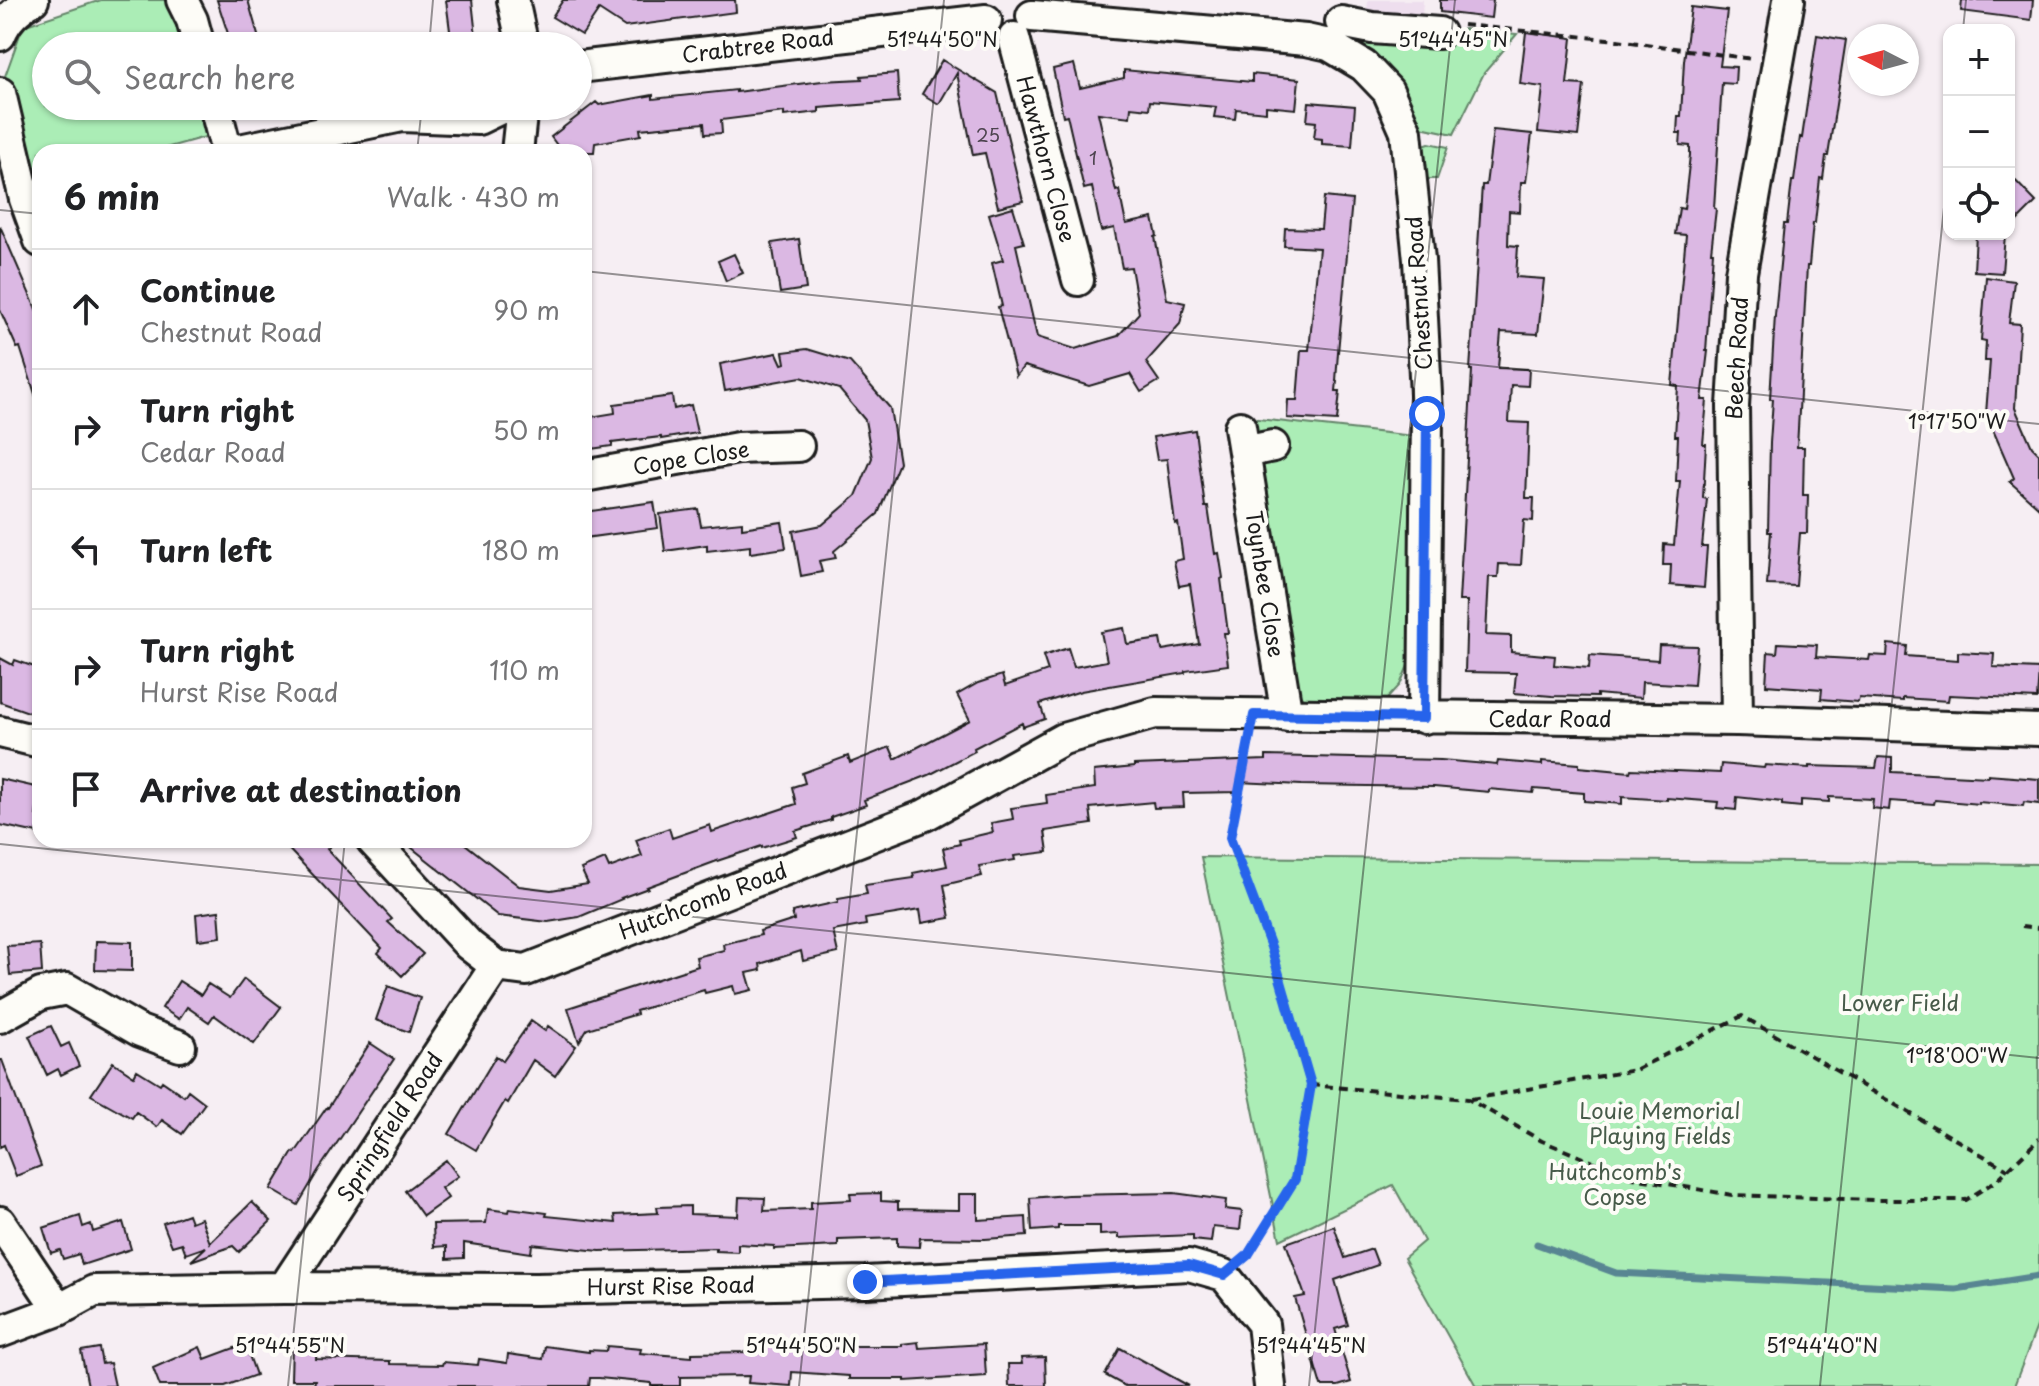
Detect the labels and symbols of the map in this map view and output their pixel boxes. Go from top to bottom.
street label: Crabtree Road [680,19,836,70]
text: 51°44'50"N [886,24,998,54]
text: 51°44'45"N [1398,24,1508,54]
north arrow [1847,24,1919,96]
street label: Hawthorn Close [1009,72,1086,246]
house number: 25 [976,121,1000,148]
house number: 1 [1089,144,1097,171]
street label: Chestnut Road [1396,215,1439,371]
street label: Beech Road [1716,296,1755,420]
route start [1409,396,1445,432]
text: 1°17'50"W [1908,406,2006,436]
street label: Cope Close [630,431,751,482]
street label: Toynbee Close [1239,508,1294,659]
street label: Cedar Road [1488,701,1612,734]
street label: Hutchcomb Road [614,852,791,947]
park label: Lower Field [1841,985,1959,1018]
text: 1°18'00"W [1906,1040,2008,1070]
street label: Springfield Road [328,1045,450,1208]
park label: Louie Memorial Playing Fields [1579,1093,1741,1151]
park label: Hutchcomb's Copse [1548,1154,1682,1212]
route end [847,1264,883,1300]
street label: Hurst Rise Road [587,1267,755,1302]
text: 51°44'55"N [235,1330,345,1360]
text: 51°44'50"N [745,1330,857,1360]
text: 51°44'45"N [1256,1330,1366,1360]
text: 51°44'40"N [1766,1330,1878,1360]

